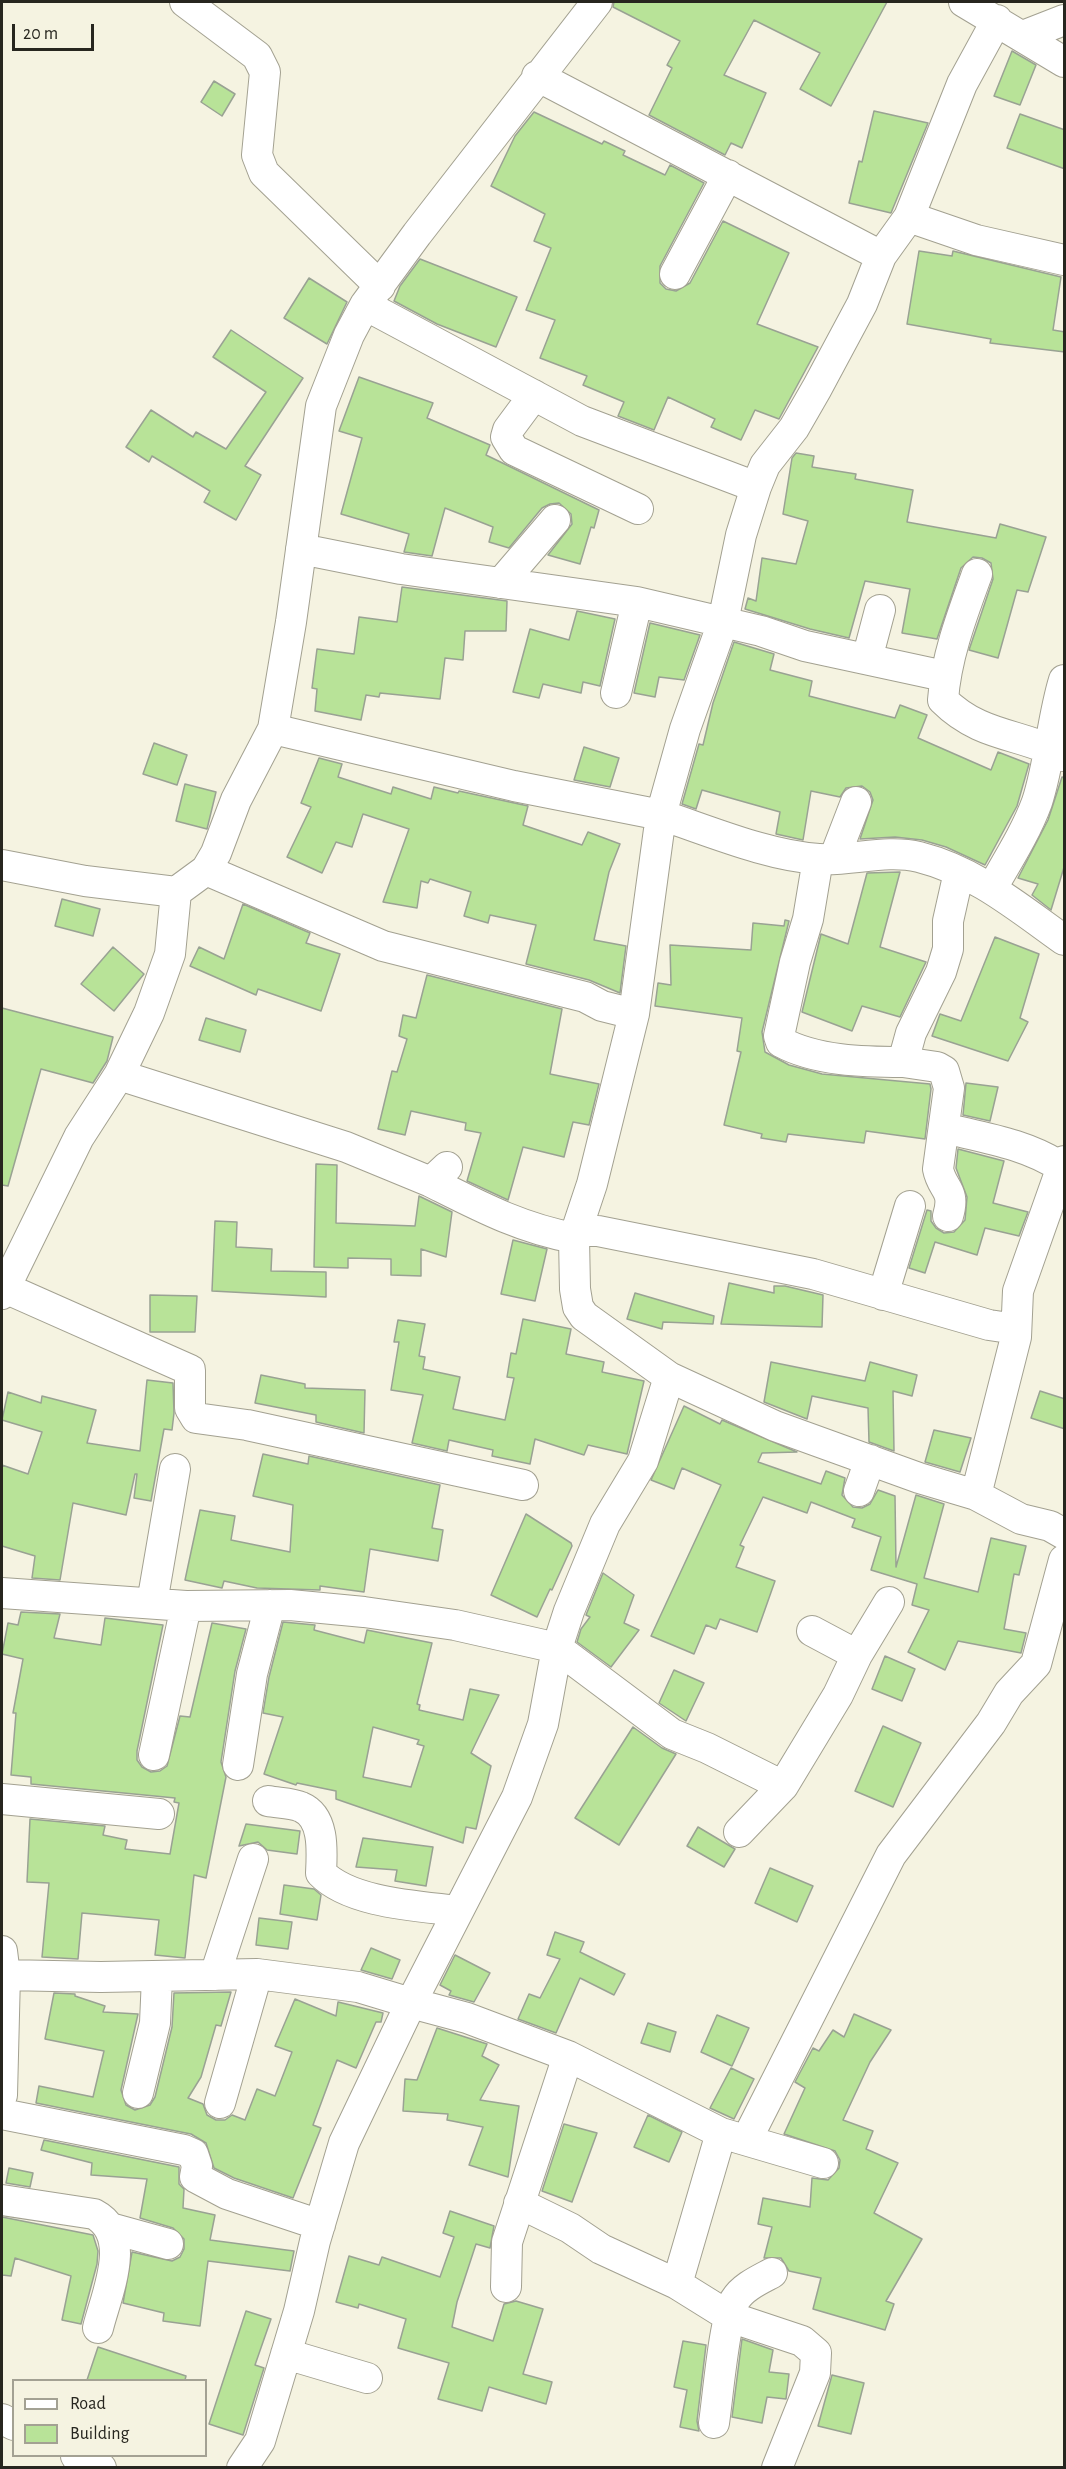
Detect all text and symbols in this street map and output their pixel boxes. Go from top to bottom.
scale bar [15,12,98,50]
text: 20 m [23,25,58,43]
legend [12,2379,207,2457]
text: Road [70,2395,106,2413]
text: Building [70,2425,129,2443]

